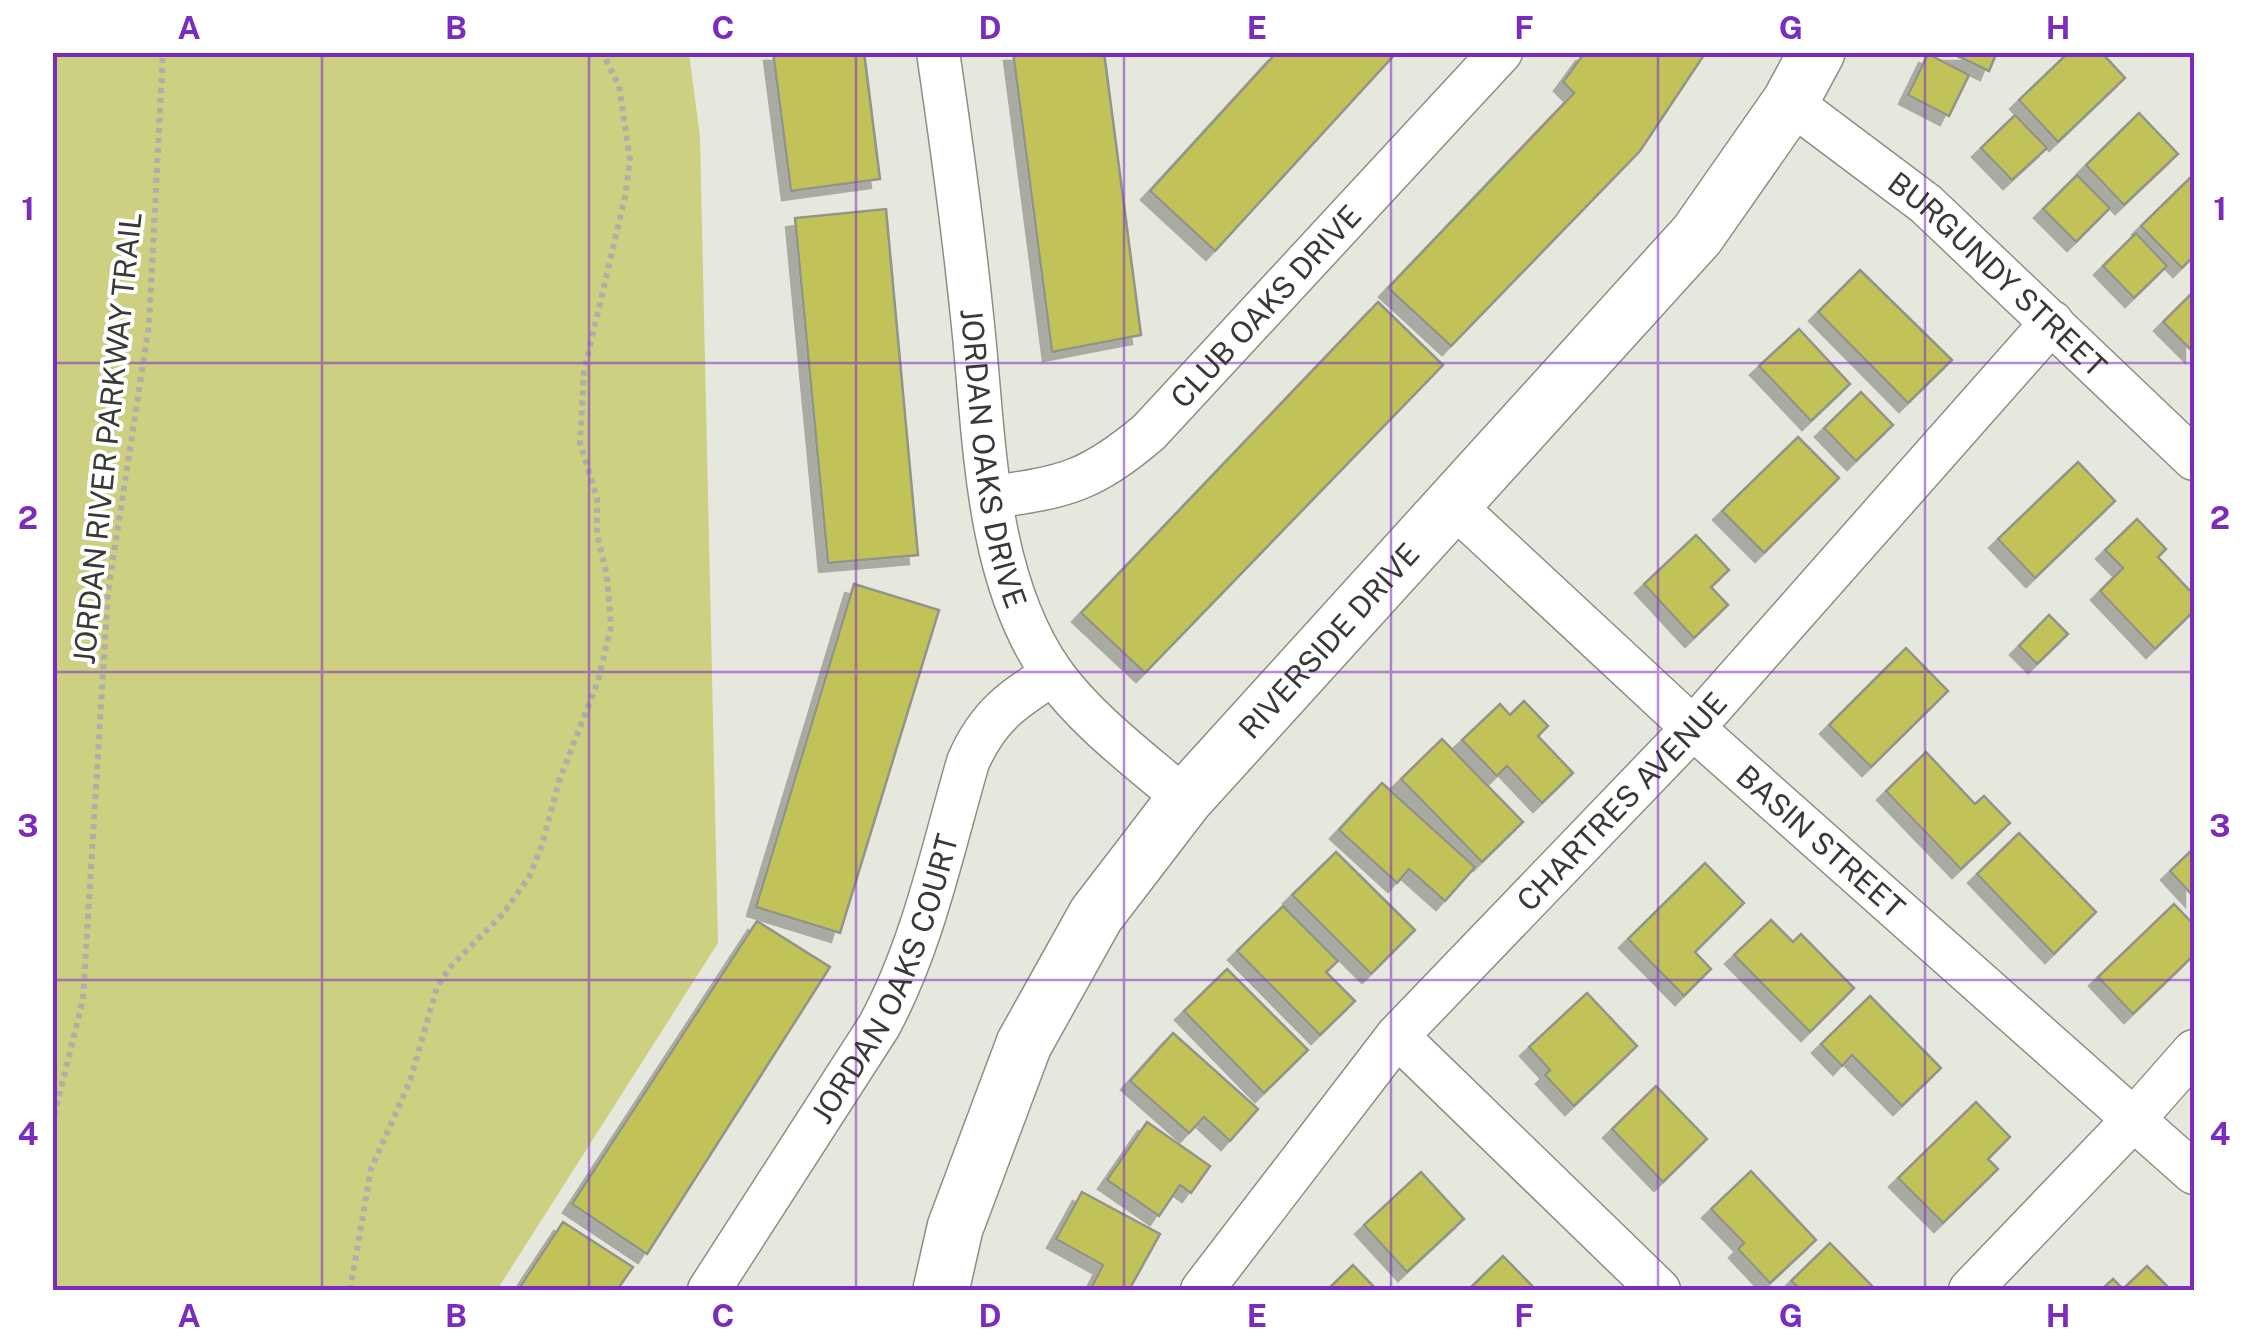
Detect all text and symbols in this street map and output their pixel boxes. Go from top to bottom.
text: A [177,9,201,46]
text: B [445,9,467,46]
text: C [712,9,734,46]
text: D [978,9,1002,46]
text: E [1247,9,1267,46]
text: F [1514,9,1534,46]
text: G [1779,9,1803,46]
text: H [2046,9,2070,46]
street label: BURGUNDY STREET [1881,164,2114,384]
text: 1 [21,190,35,227]
text: 1 [2213,190,2227,227]
street label: CLUB OAKS DRIVE [1163,197,1368,415]
street label: JORDAN RIVER PARKWAY TRAIL [65,210,149,666]
street label: JORDAN OAKS DRIVE [953,307,1035,613]
text: 2 [18,499,38,536]
text: 2 [2210,499,2230,536]
street label: RIVERSIDE DRIVE [1231,535,1427,746]
street label: CHARTRES AVENUE [1509,685,1734,918]
street label: BASIN STREET [1729,757,1912,926]
text: 3 [17,807,39,844]
text: 3 [2209,807,2231,844]
street label: JORDAN OAKS COURT [803,830,965,1130]
text: 4 [18,1115,39,1152]
text: 4 [2210,1115,2231,1152]
text: A [177,1297,201,1334]
text: B [445,1297,467,1334]
text: C [712,1297,734,1334]
text: D [978,1297,1002,1334]
text: E [1247,1297,1267,1334]
text: F [1514,1297,1534,1334]
text: G [1779,1297,1803,1334]
text: H [2046,1297,2070,1334]

